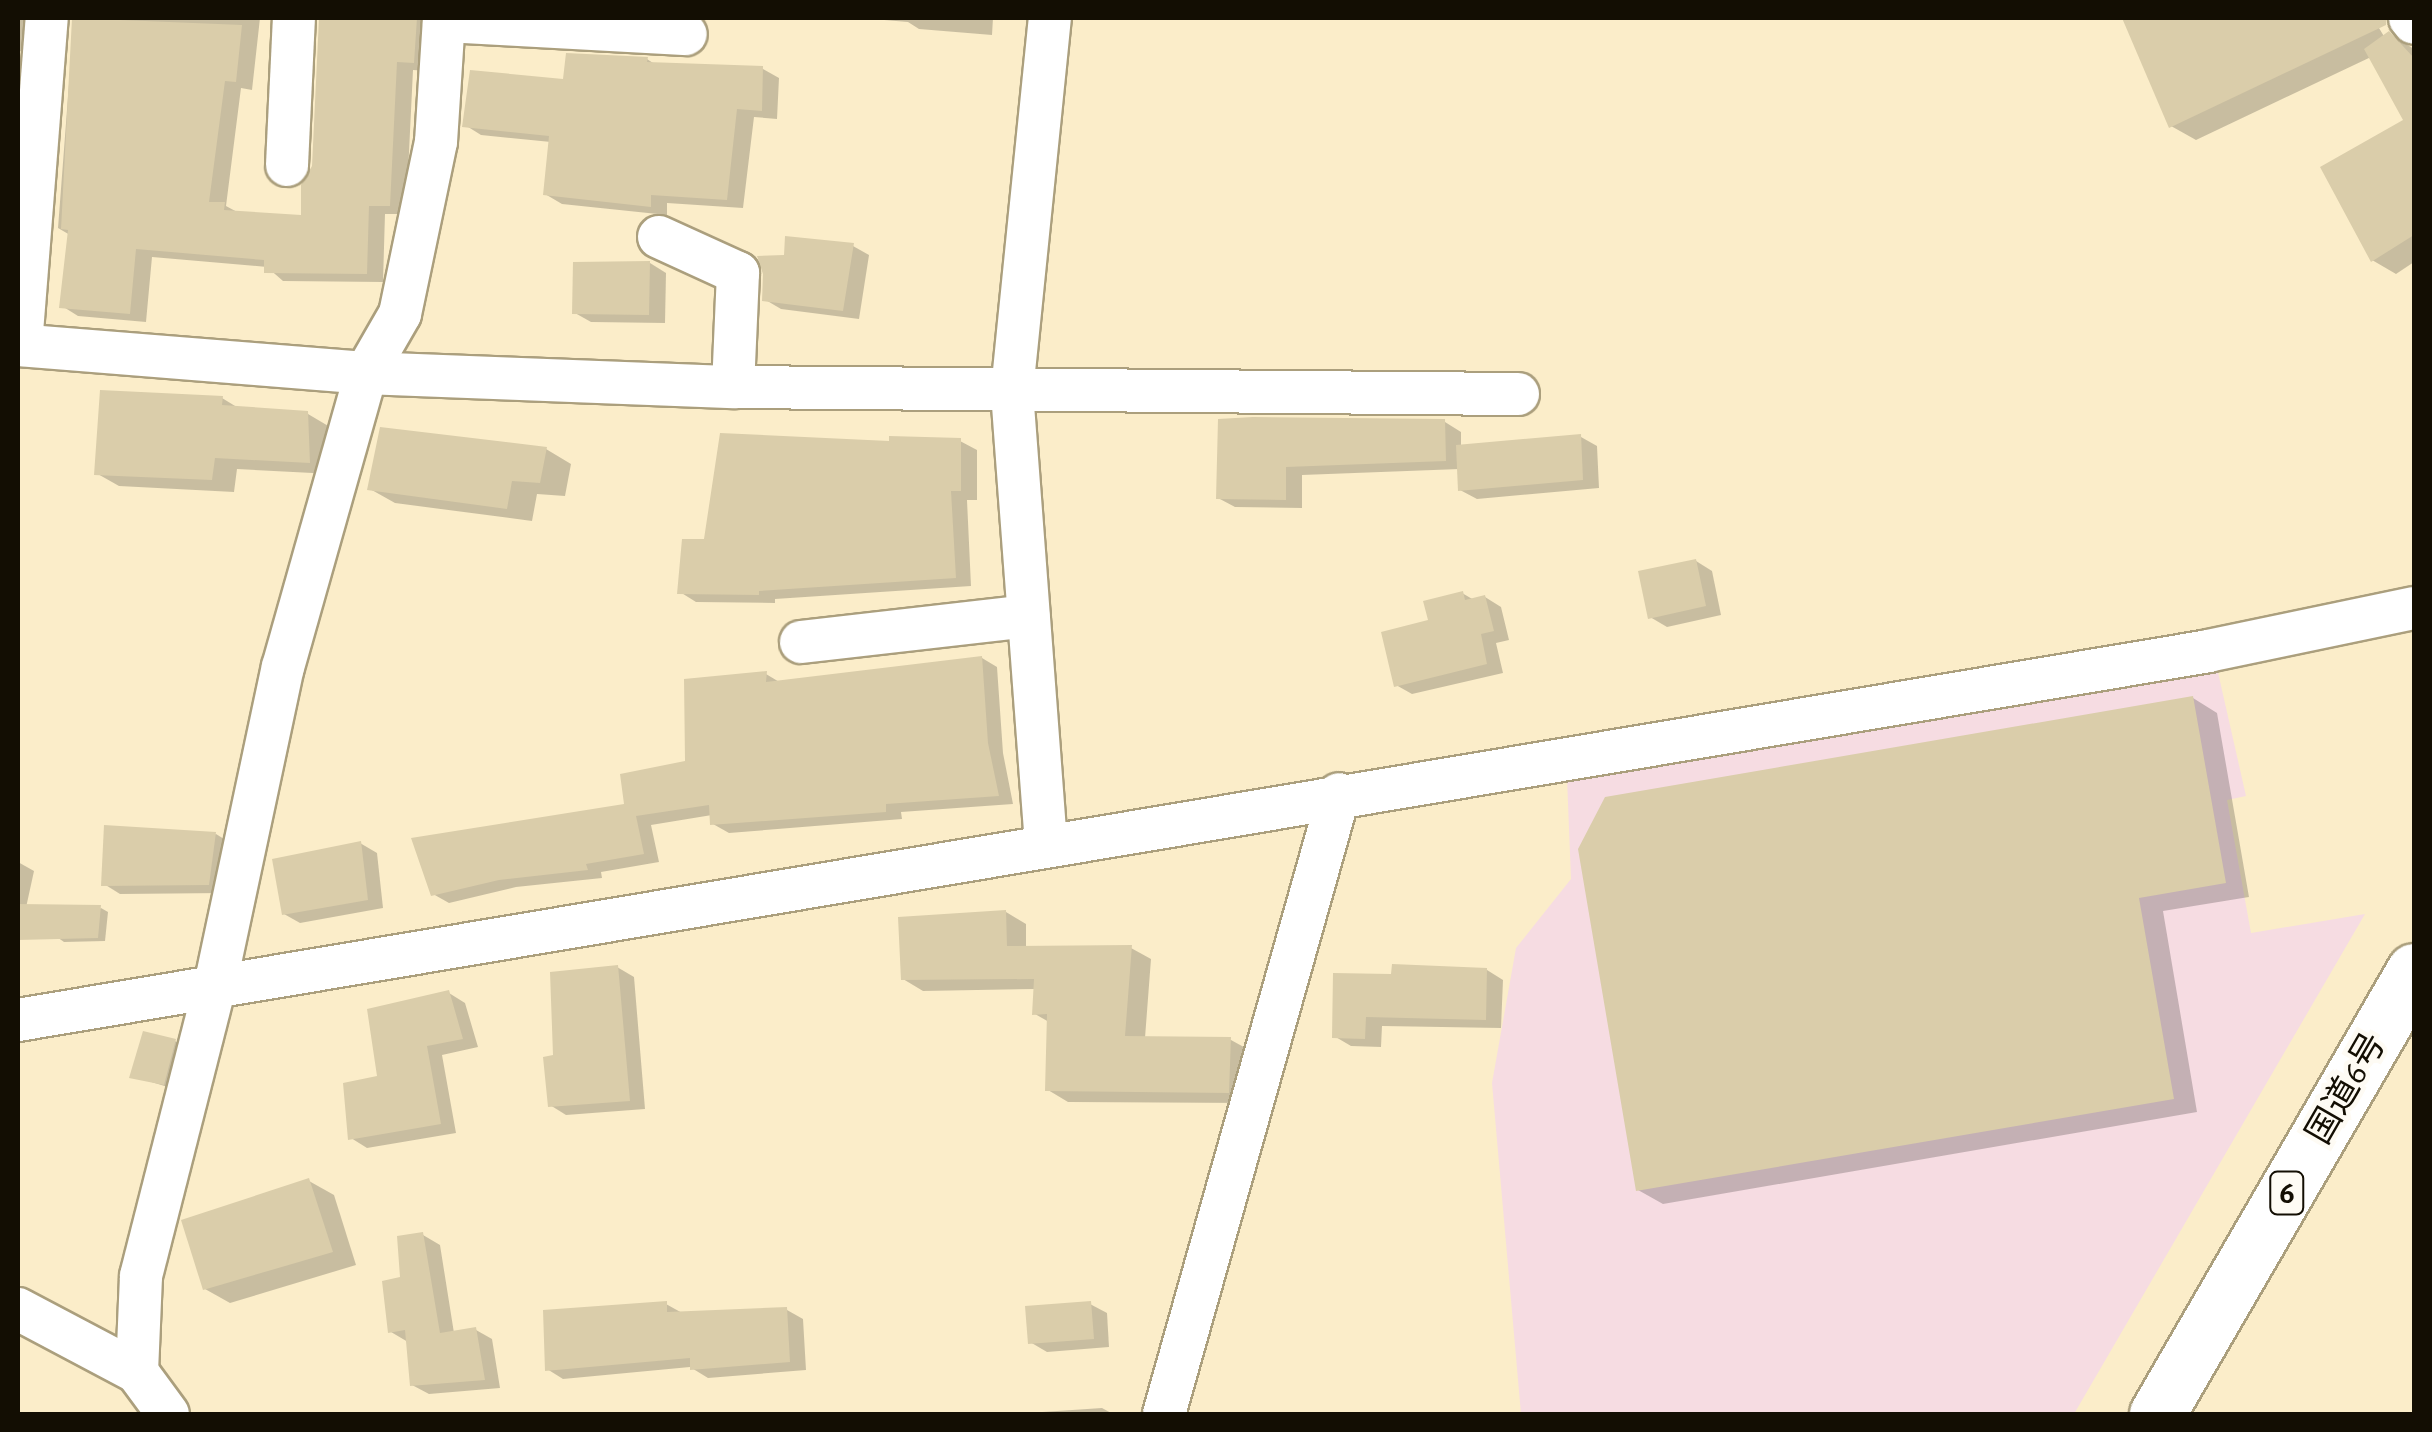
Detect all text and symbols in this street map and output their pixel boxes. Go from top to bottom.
street label: 国道6号 [2298,1026,2396,1152]
road number: 6 [2267,1166,2307,1220]

